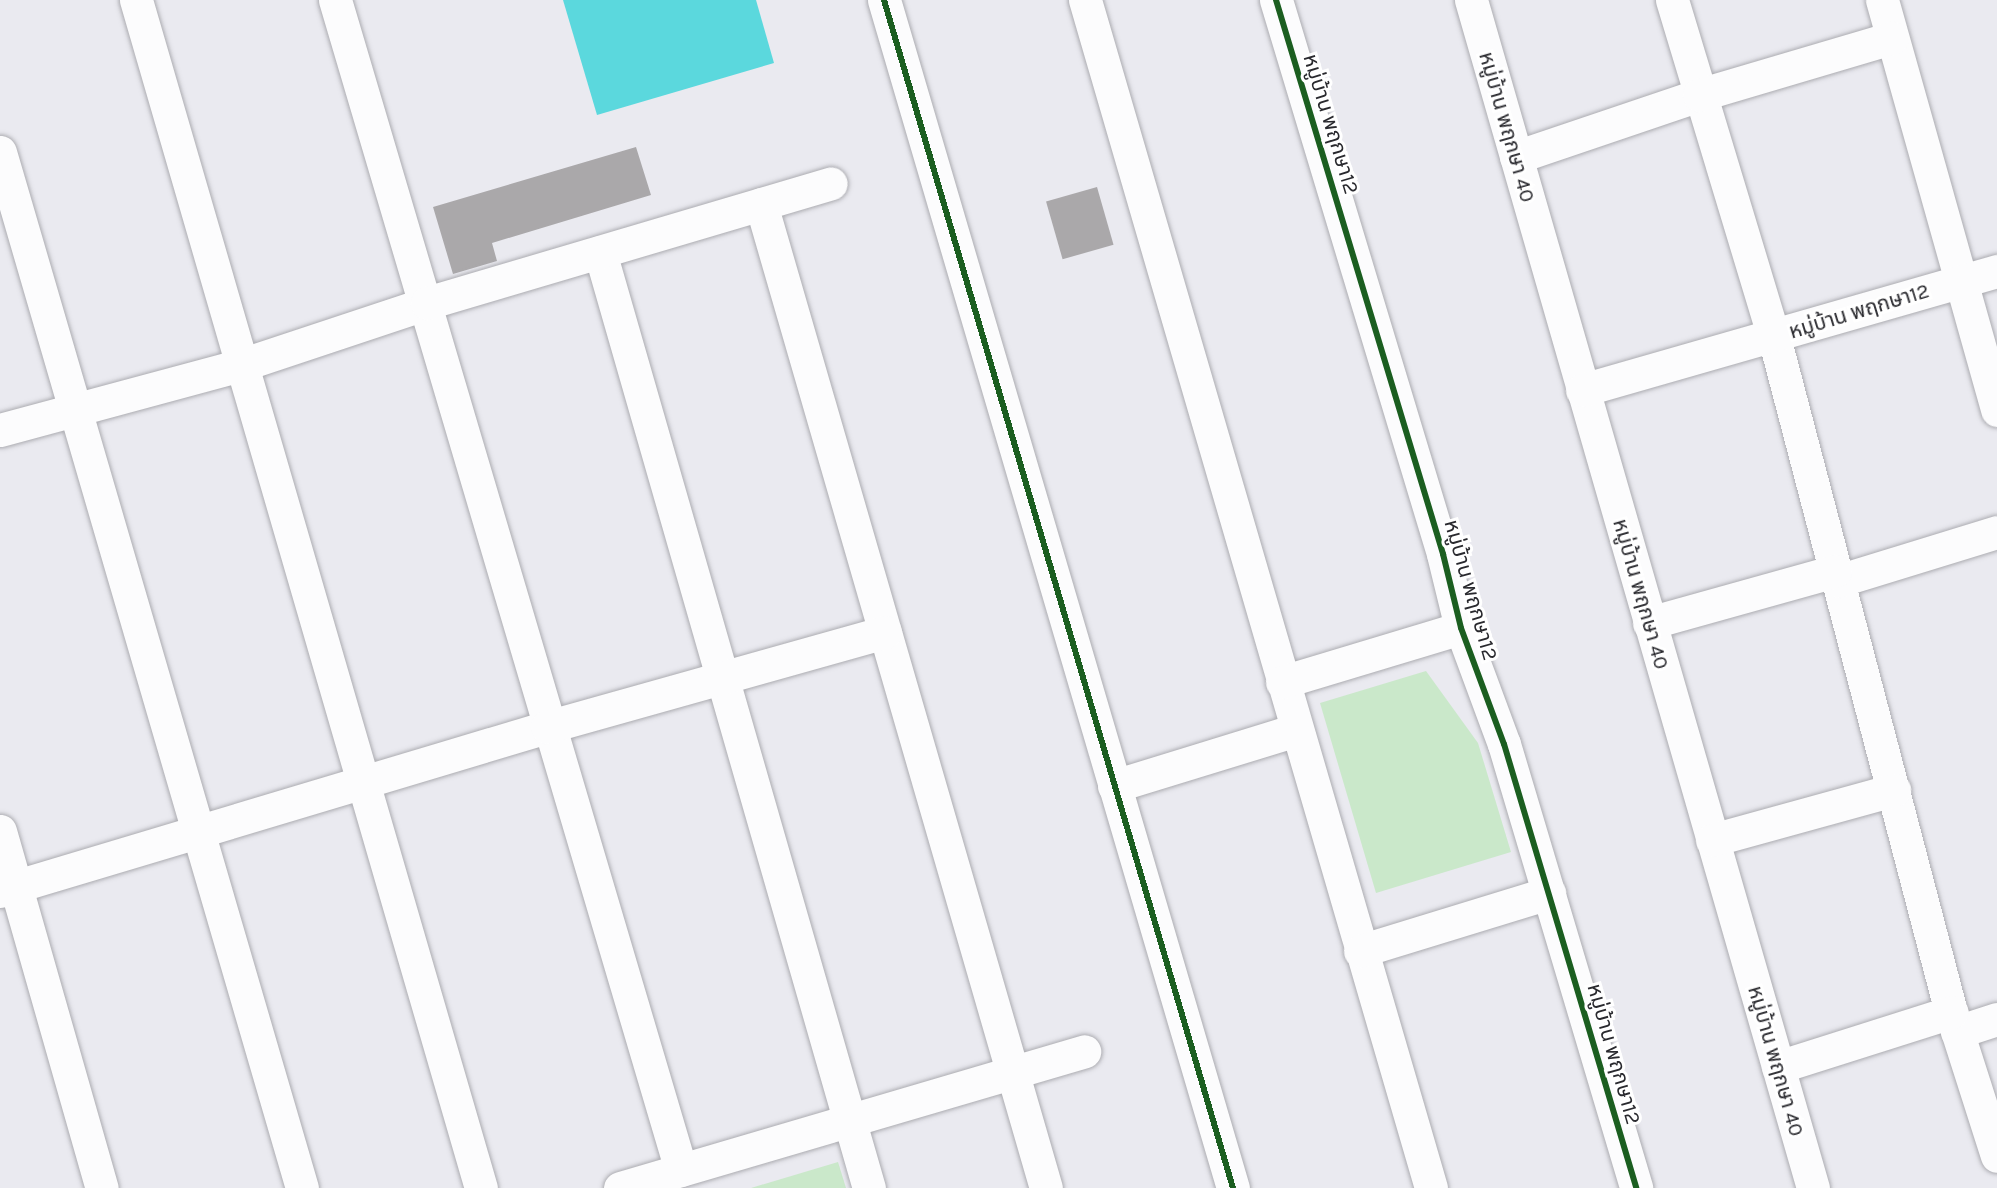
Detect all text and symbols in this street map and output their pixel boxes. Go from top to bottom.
street label: หมู่บ้าน พฤกษา 40 [1473,49,1541,205]
street label: หมู่บ้าน พฤกษา12 [1298,51,1364,197]
street label: หมู่บ้าน พฤกษา12 [1786,278,1932,344]
street label: หมู่บ้าน พฤกษา 40 [1607,516,1675,672]
street label: หมู่บ้าน พฤกษา12 [1439,517,1503,663]
street label: หมู่บ้าน พฤกษา12 [1582,981,1646,1127]
street label: หมู่บ้าน พฤกษา 40 [1742,983,1810,1139]

